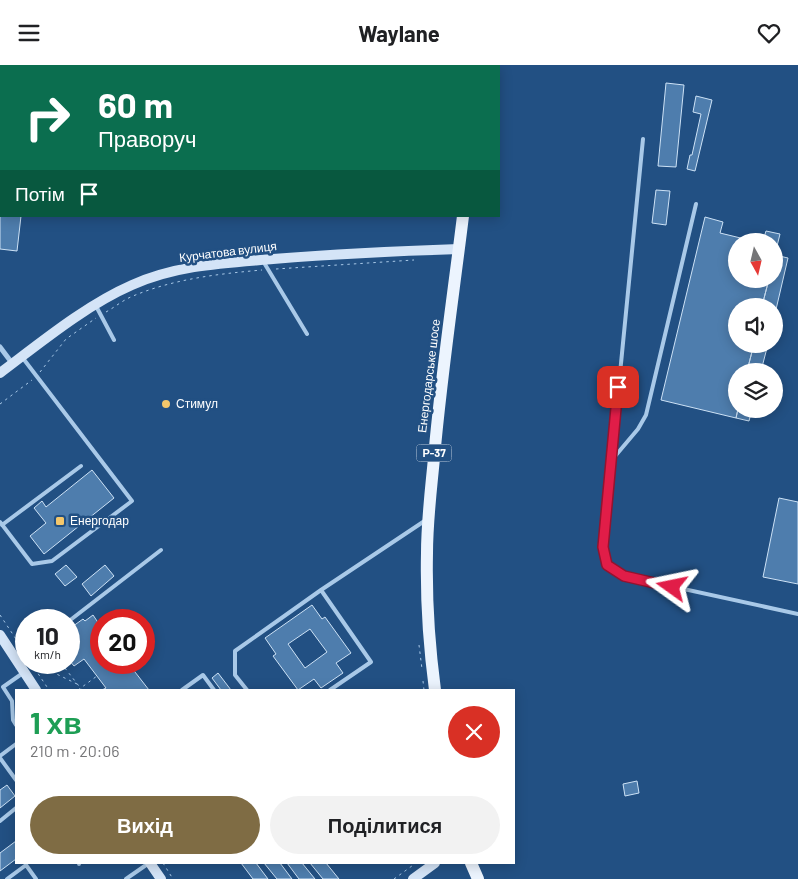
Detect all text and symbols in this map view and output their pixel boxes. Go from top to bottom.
icon: menu [15,19,43,47]
icon: heart [755,19,783,47]
text: Waylane [358,20,440,46]
text: 60 m [98,83,173,125]
icon: right [15,85,80,150]
text: Праворуч [98,125,196,151]
icon: arrive [75,180,103,208]
text: Потім [15,182,65,205]
north arrow [728,233,782,287]
map controls [728,233,783,418]
street label: Курчатова вулиця [178,238,278,265]
button: sound [728,298,783,353]
street label: Енергодарське шосе [414,318,443,434]
button: layers [728,363,783,418]
pin [597,366,639,408]
icon: arrive [604,373,632,401]
place label: Стимул [176,396,218,411]
marker: Стимул [160,398,172,410]
road number: Р-37 [416,444,452,461]
place label: Енергодар [70,513,129,528]
marker: Енергодар [54,515,66,527]
position arrow [645,560,697,612]
speed limit sign: 20 [90,609,155,674]
text: 10 [36,620,59,650]
text: km/h [34,647,61,661]
text: 1 хв [30,704,82,740]
button: close [448,706,500,758]
text: 210 m · 20:06 [30,741,120,760]
button: Вихід [30,796,260,854]
button: Поділитися [270,796,500,854]

